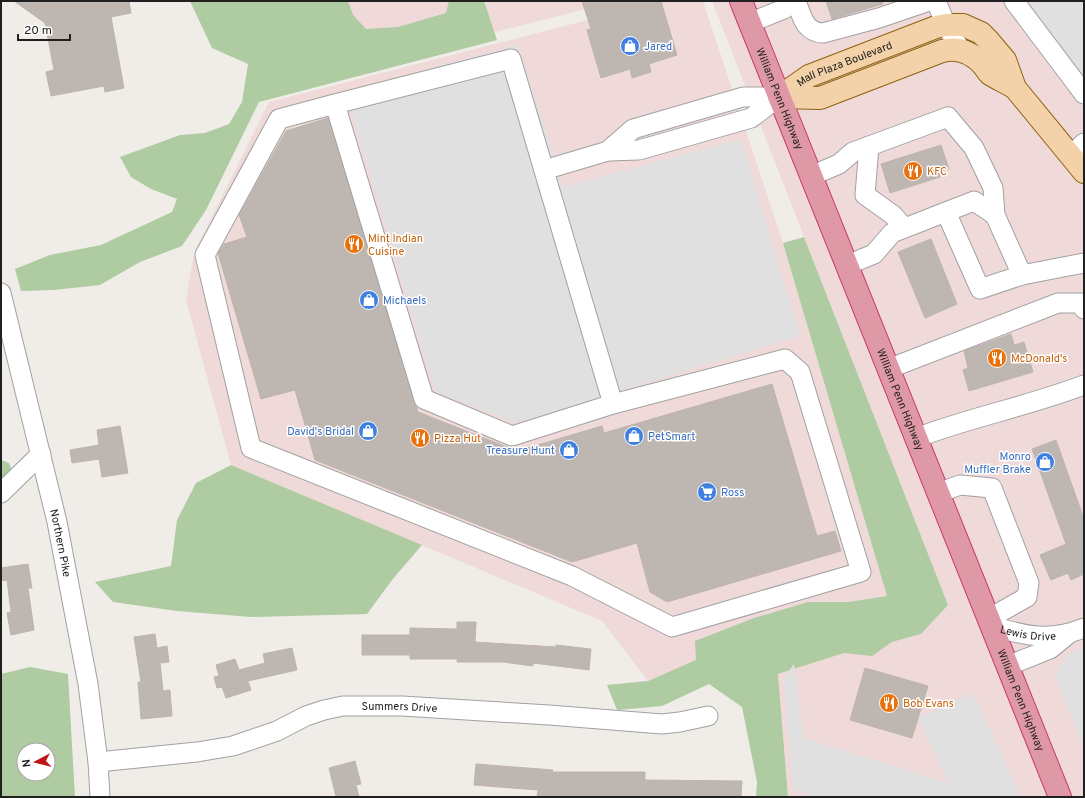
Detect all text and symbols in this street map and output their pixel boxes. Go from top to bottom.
scale bar [18,16,70,42]
text: 20 m [24,23,52,39]
shop icon: Jared [619,35,641,57]
street label: Mall Plaza Boulevard [794,39,894,90]
place label: Jared [644,40,672,54]
street label: William Penn Highway [752,46,806,152]
restaurant icon: KFC [902,160,924,182]
place label: KFC [927,165,947,179]
place label: Mint Indian Cuisine [368,232,423,259]
restaurant icon: Mint Indian Cuisine [343,233,365,255]
shop icon: Michaels [358,289,380,311]
place label: Michaels [383,294,426,308]
street label: William Penn Highway [873,346,926,453]
restaurant icon: McDonald's [986,347,1008,369]
place label: McDonald's [1011,352,1067,366]
shop icon: David's Bridal [357,420,379,442]
place label: David's Bridal [287,425,354,439]
shop icon: PetSmart [623,425,645,447]
restaurant icon: Pizza Hut [409,427,431,449]
place label: PetSmart [648,430,695,444]
place label: Pizza Hut [434,432,481,446]
shop icon: Treasure Hunt [558,439,580,461]
place label: Treasure Hunt [486,444,555,458]
place label: Monro Muffler Brake [964,450,1031,477]
shop icon: Monro Muffler Brake [1034,451,1056,473]
supermarket icon: Ross [696,481,718,503]
place label: Ross [721,486,744,500]
street label: Northern Pike [46,508,73,578]
street label: Lewis Drive [998,623,1057,644]
street label: William Penn Highway [993,647,1047,754]
restaurant icon: Bob Evans [878,692,900,714]
place label: Bob Evans [903,697,954,711]
street label: Summers Drive [362,700,438,716]
north arrow [16,742,56,782]
text: N [20,758,34,768]

